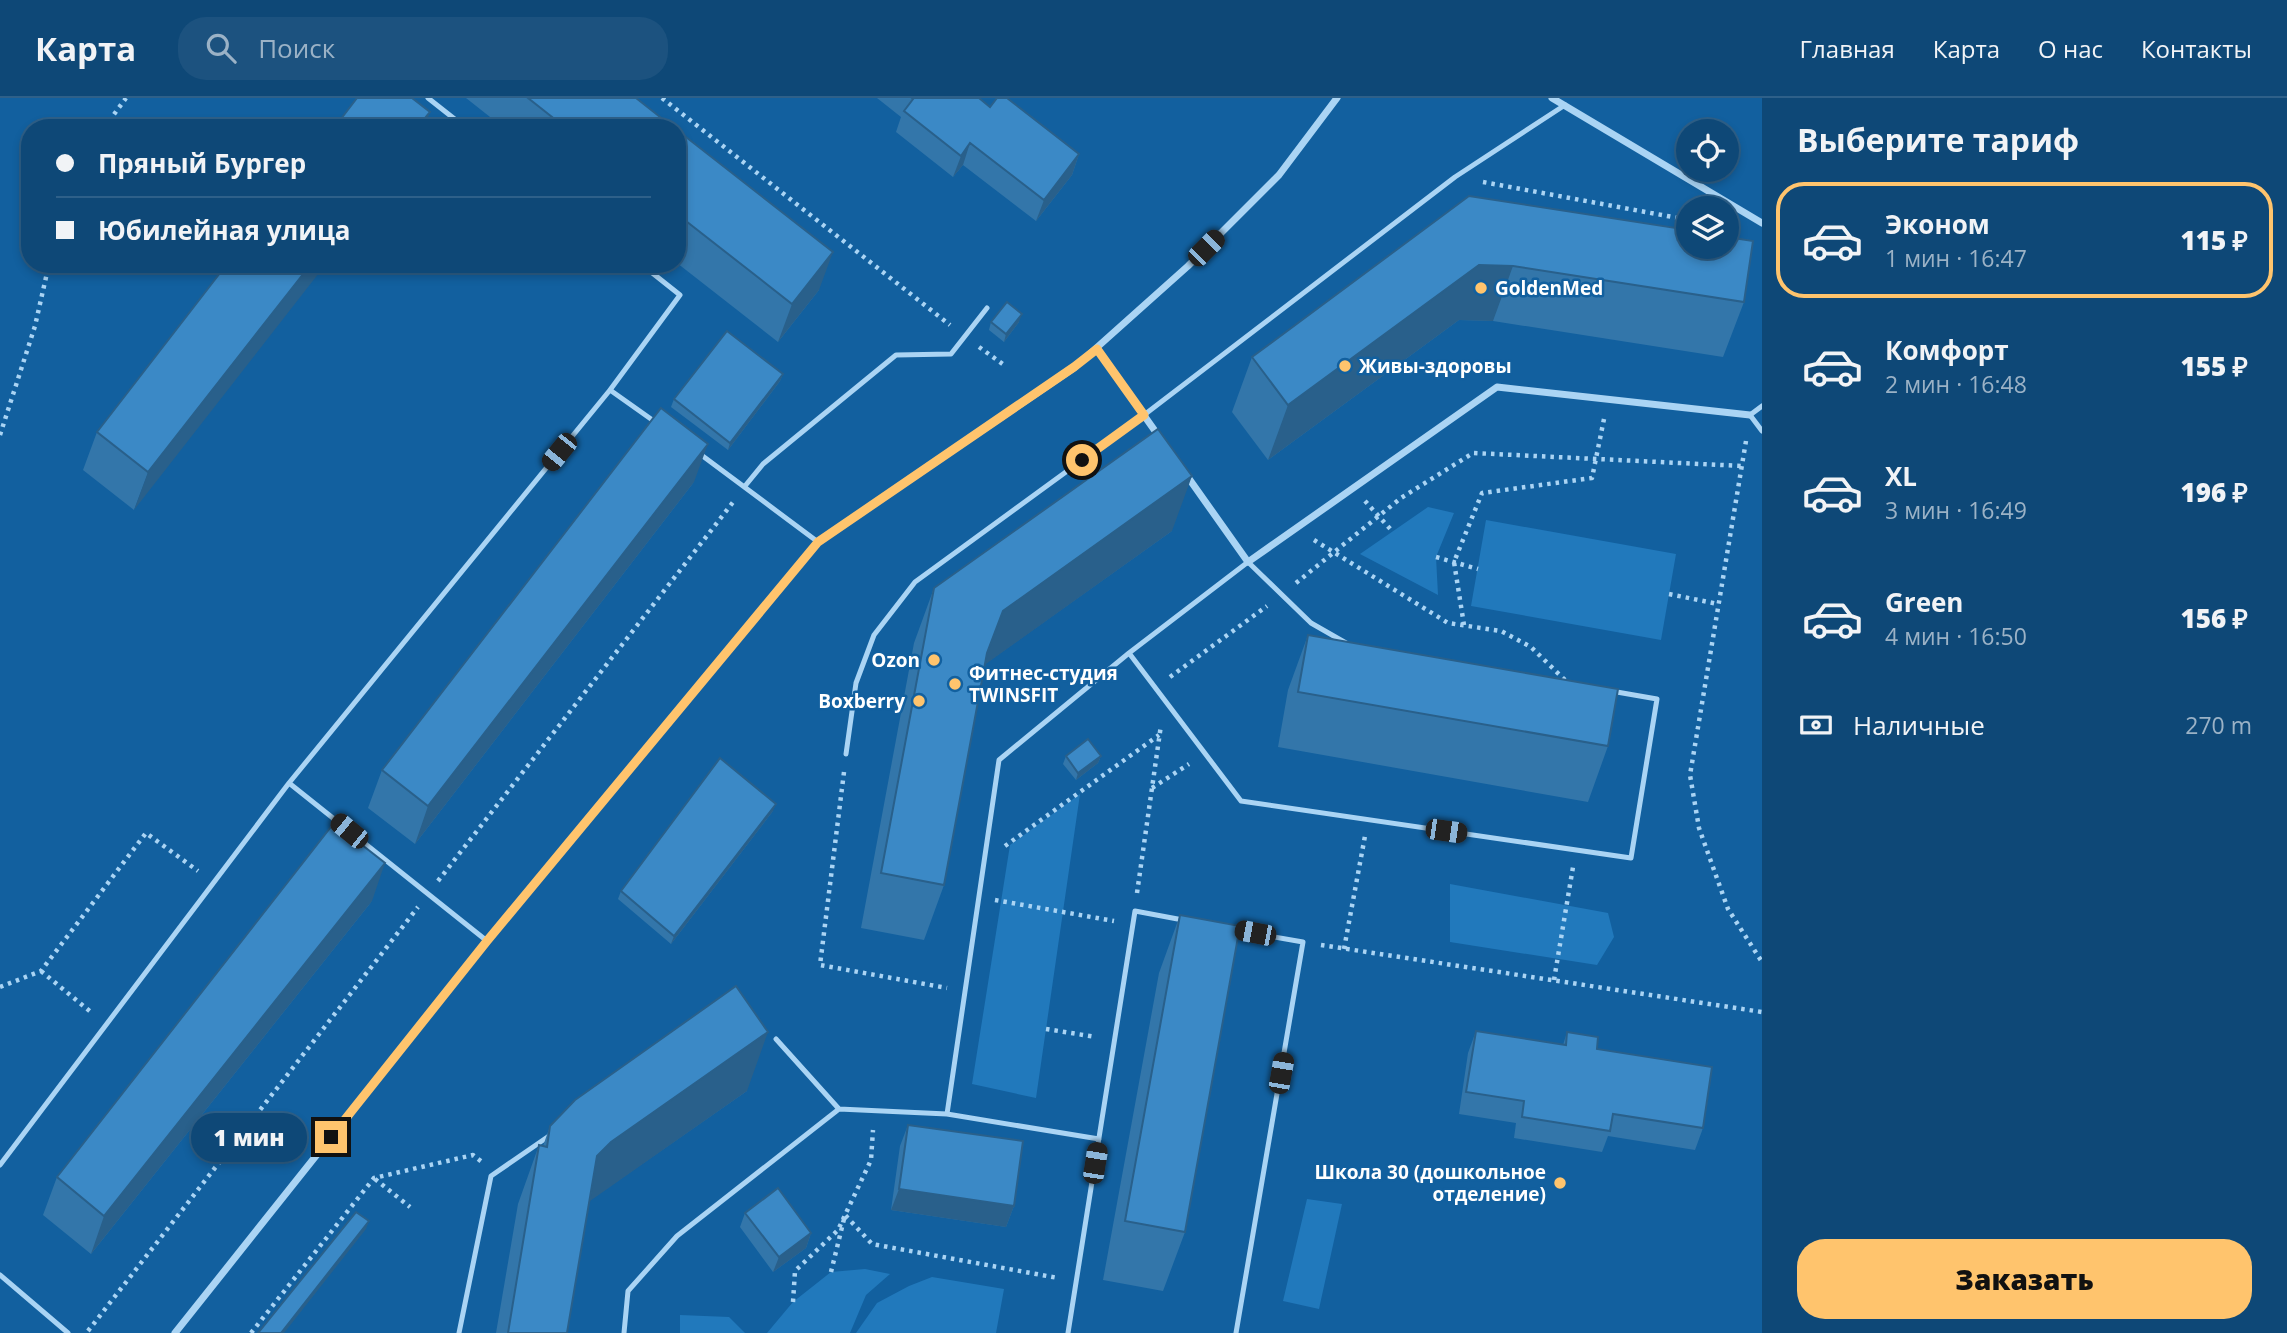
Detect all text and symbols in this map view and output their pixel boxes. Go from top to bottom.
search box [178,17,668,80]
text: Карта [35,26,136,71]
icon: search [202,29,240,67]
text: Поиск [258,30,335,66]
text: Главная [1800,32,1895,65]
text: Карта [1933,32,2000,65]
text: О нас [2038,32,2103,65]
text: Контакты [2141,32,2252,65]
text: Выберите тариф [1797,118,2079,161]
map controls [1676,119,1739,259]
button: locate [1676,119,1739,182]
text: Пряный Бургер [98,145,306,181]
button: layers [1676,196,1739,259]
text: Эконом [1885,206,1990,242]
icon: car [1801,209,1864,272]
text: Юбилейная улица [98,212,351,248]
text: 115 ₽ [2180,222,2248,258]
car [1184,226,1229,270]
text: 1 мин · 16:47 [1885,242,2027,274]
place label: GoldenMed [1495,275,1603,301]
marker: GoldenMed [1473,280,1489,296]
text: Комфорт [1885,332,2009,368]
icon: car [1801,335,1864,398]
text: 155 ₽ [2180,348,2248,384]
place label: Живы-здоровы [1359,353,1512,379]
marker: Живы-здоровы [1337,358,1353,374]
text: 2 мин · 16:48 [1885,368,2027,400]
car [538,429,581,475]
route start [1066,444,1098,476]
text: XL [1885,458,1917,494]
icon: car [1801,461,1864,524]
text: 196 ₽ [2180,474,2248,510]
text: 3 мин · 16:49 [1885,494,2027,526]
text: Green [1885,584,1963,620]
icon: car [1801,587,1864,650]
text: 156 ₽ [2180,600,2248,636]
text: 4 мин · 16:50 [1885,620,2027,652]
place label: Ozon [871,647,920,673]
marker: Ozon [926,652,942,668]
place label: Фитнес-студия TWINSFIT [969,660,1118,708]
marker: Фитнес-студия TWINSFIT [947,676,963,692]
place label: Boxberry [818,688,905,714]
marker: Boxberry [911,693,927,709]
icon: cash [1797,706,1835,744]
text: Наличные [1853,707,1985,743]
text: 270 m [2185,709,2252,741]
car [327,810,372,852]
car [1424,818,1469,844]
car [1233,919,1278,947]
car [1268,1050,1295,1096]
callout: 1 мин [191,1112,306,1162]
text: 1 мин [214,1121,284,1153]
route end [315,1121,347,1153]
car [1082,1141,1109,1185]
place label: Школа 30 (дошкольное отделение) [1314,1159,1546,1207]
marker: Школа 30 (дошкольное отделение) [1552,1175,1568,1191]
button: Заказать [1797,1239,2252,1319]

